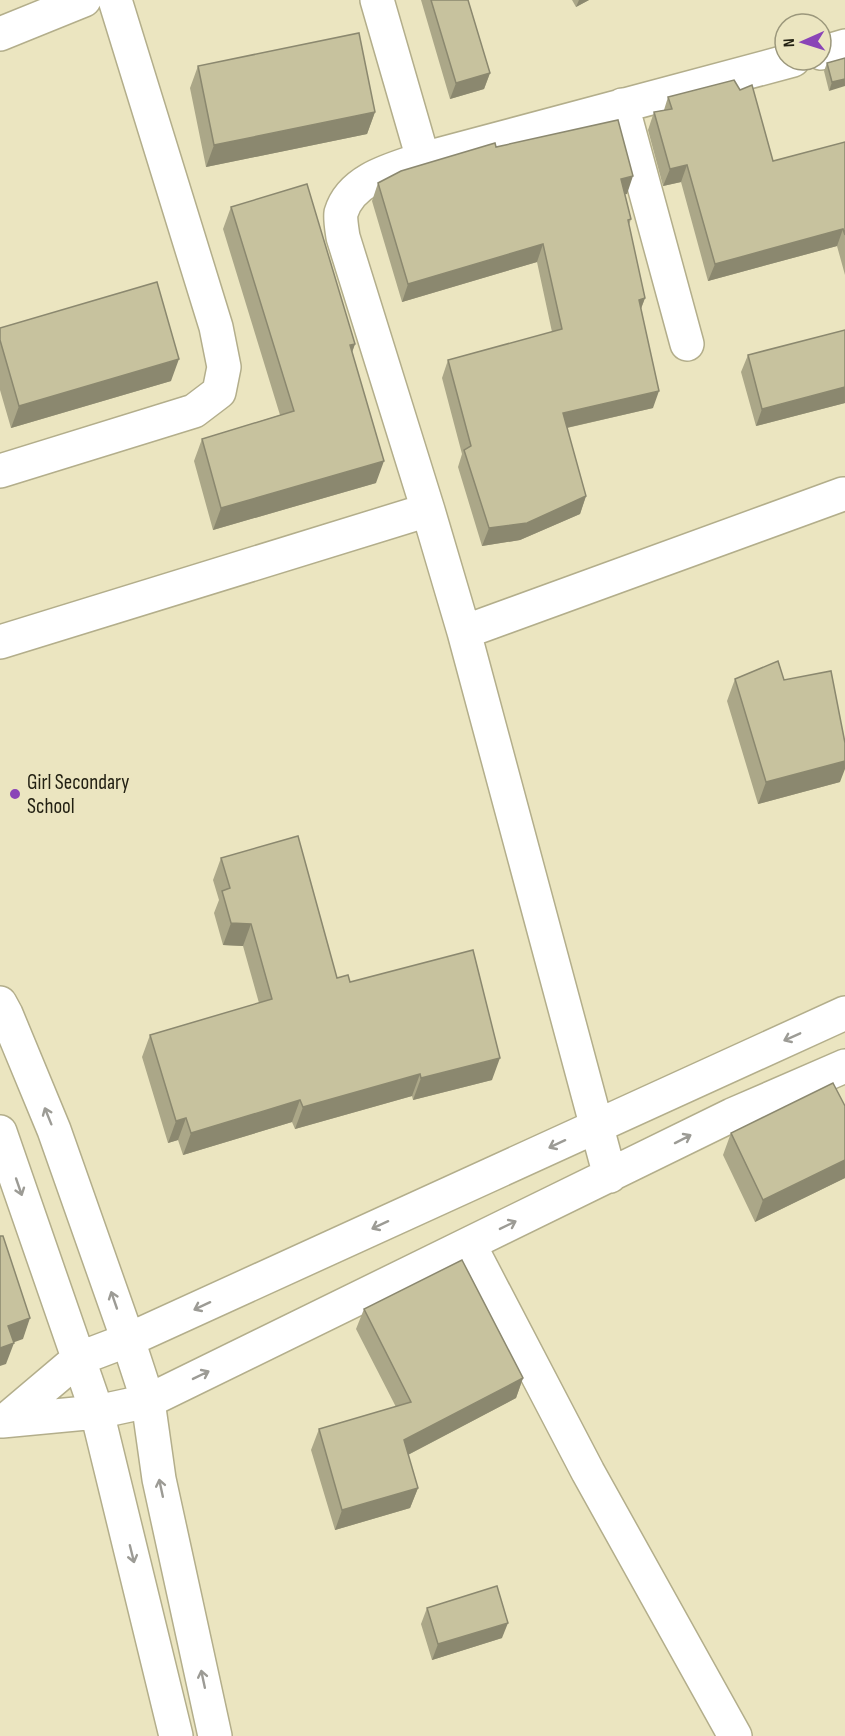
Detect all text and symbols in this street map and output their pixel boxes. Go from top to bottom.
north arrow [773,12,833,72]
text: N [780,38,799,47]
place label: Girl Secondary School [27,770,129,819]
marker: Girl Secondary School [8,787,22,801]
one-way arrow [783,1032,801,1044]
one-way arrow [42,1108,53,1126]
one-way arrow [674,1133,692,1145]
one-way arrow [548,1139,566,1151]
one-way arrow [15,1177,26,1196]
one-way arrow [499,1219,517,1231]
one-way arrow [371,1220,389,1232]
one-way arrow [108,1291,119,1310]
one-way arrow [194,1301,212,1313]
one-way arrow [191,1369,209,1380]
one-way arrow [155,1479,167,1498]
one-way arrow [126,1544,138,1563]
one-way arrow [197,1669,209,1688]

